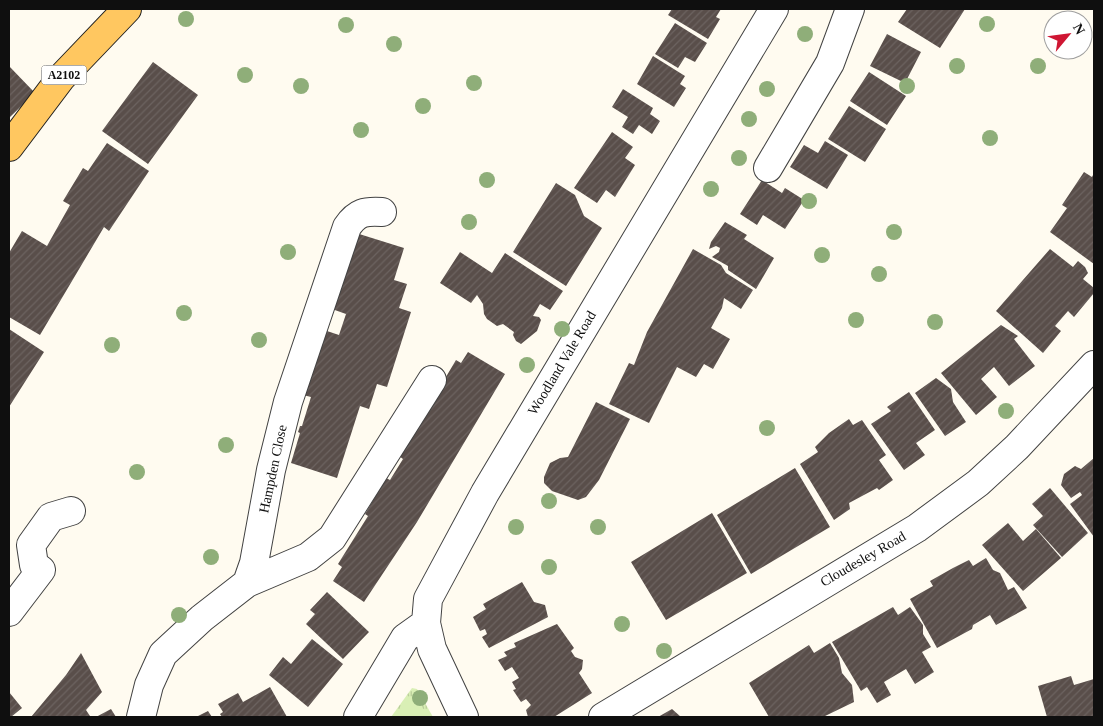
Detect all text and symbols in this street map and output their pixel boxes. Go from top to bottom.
north arrow [1043,10,1093,60]
text: N [1070,21,1088,37]
road number: A2102 [42,66,86,84]
street label: Woodland Vale Road [525,308,599,418]
street label: Hampden Close [256,424,290,514]
street label: Cloudesley Road [818,528,908,590]

